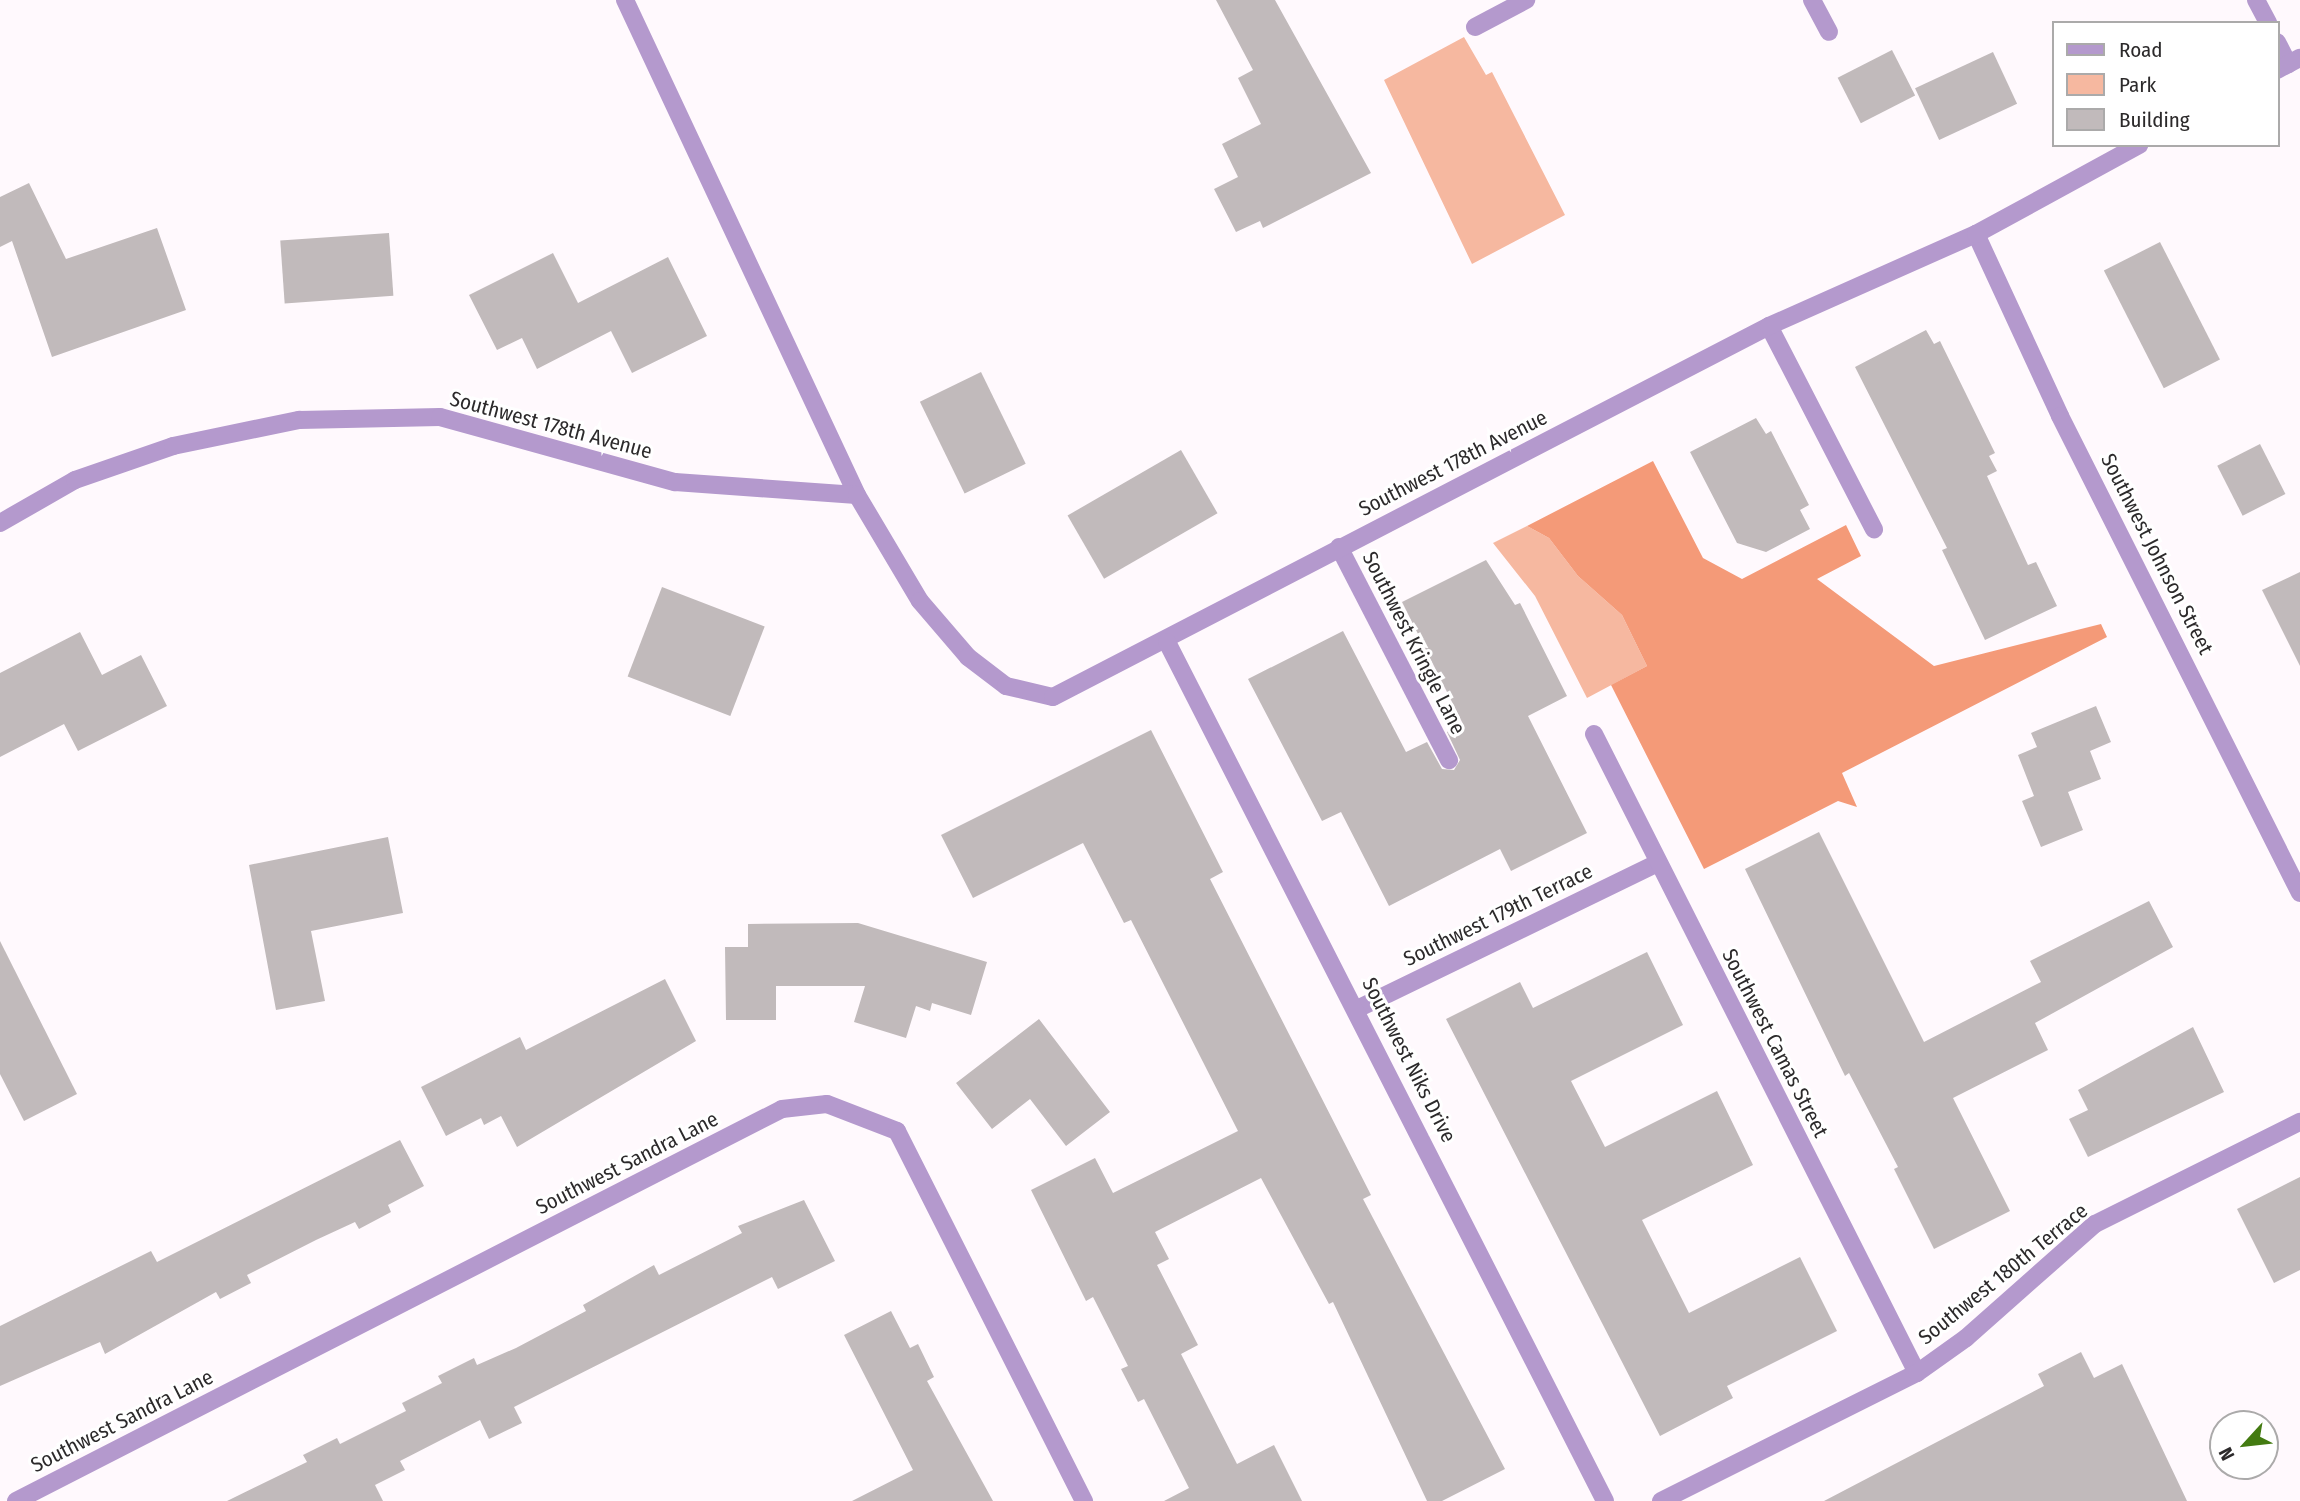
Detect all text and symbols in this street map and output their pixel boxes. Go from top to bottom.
legend [2052,21,2279,147]
text: Road [2119,37,2163,63]
text: Park [2119,72,2156,98]
text: Building [2119,107,2190,133]
street label: Southwest 178th Avenue [447,386,655,464]
street label: Southwest 178th Avenue [1355,405,1551,521]
street label: Southwest Johnson Street [2095,449,2219,659]
street label: Southwest Kringle Lane [1357,547,1471,739]
street label: Southwest 179th Terrace [1399,858,1597,972]
street label: Southwest Camas Street [1717,945,1833,1141]
street label: Southwest Niks Drive [1357,973,1461,1147]
street label: Southwest Sandra Lane [532,1106,722,1220]
street label: Southwest 180th Terrace [1913,1198,2093,1350]
street label: Southwest Sandra Lane [27,1364,217,1478]
north arrow [2209,1410,2279,1480]
text: N [2214,1444,2239,1464]

